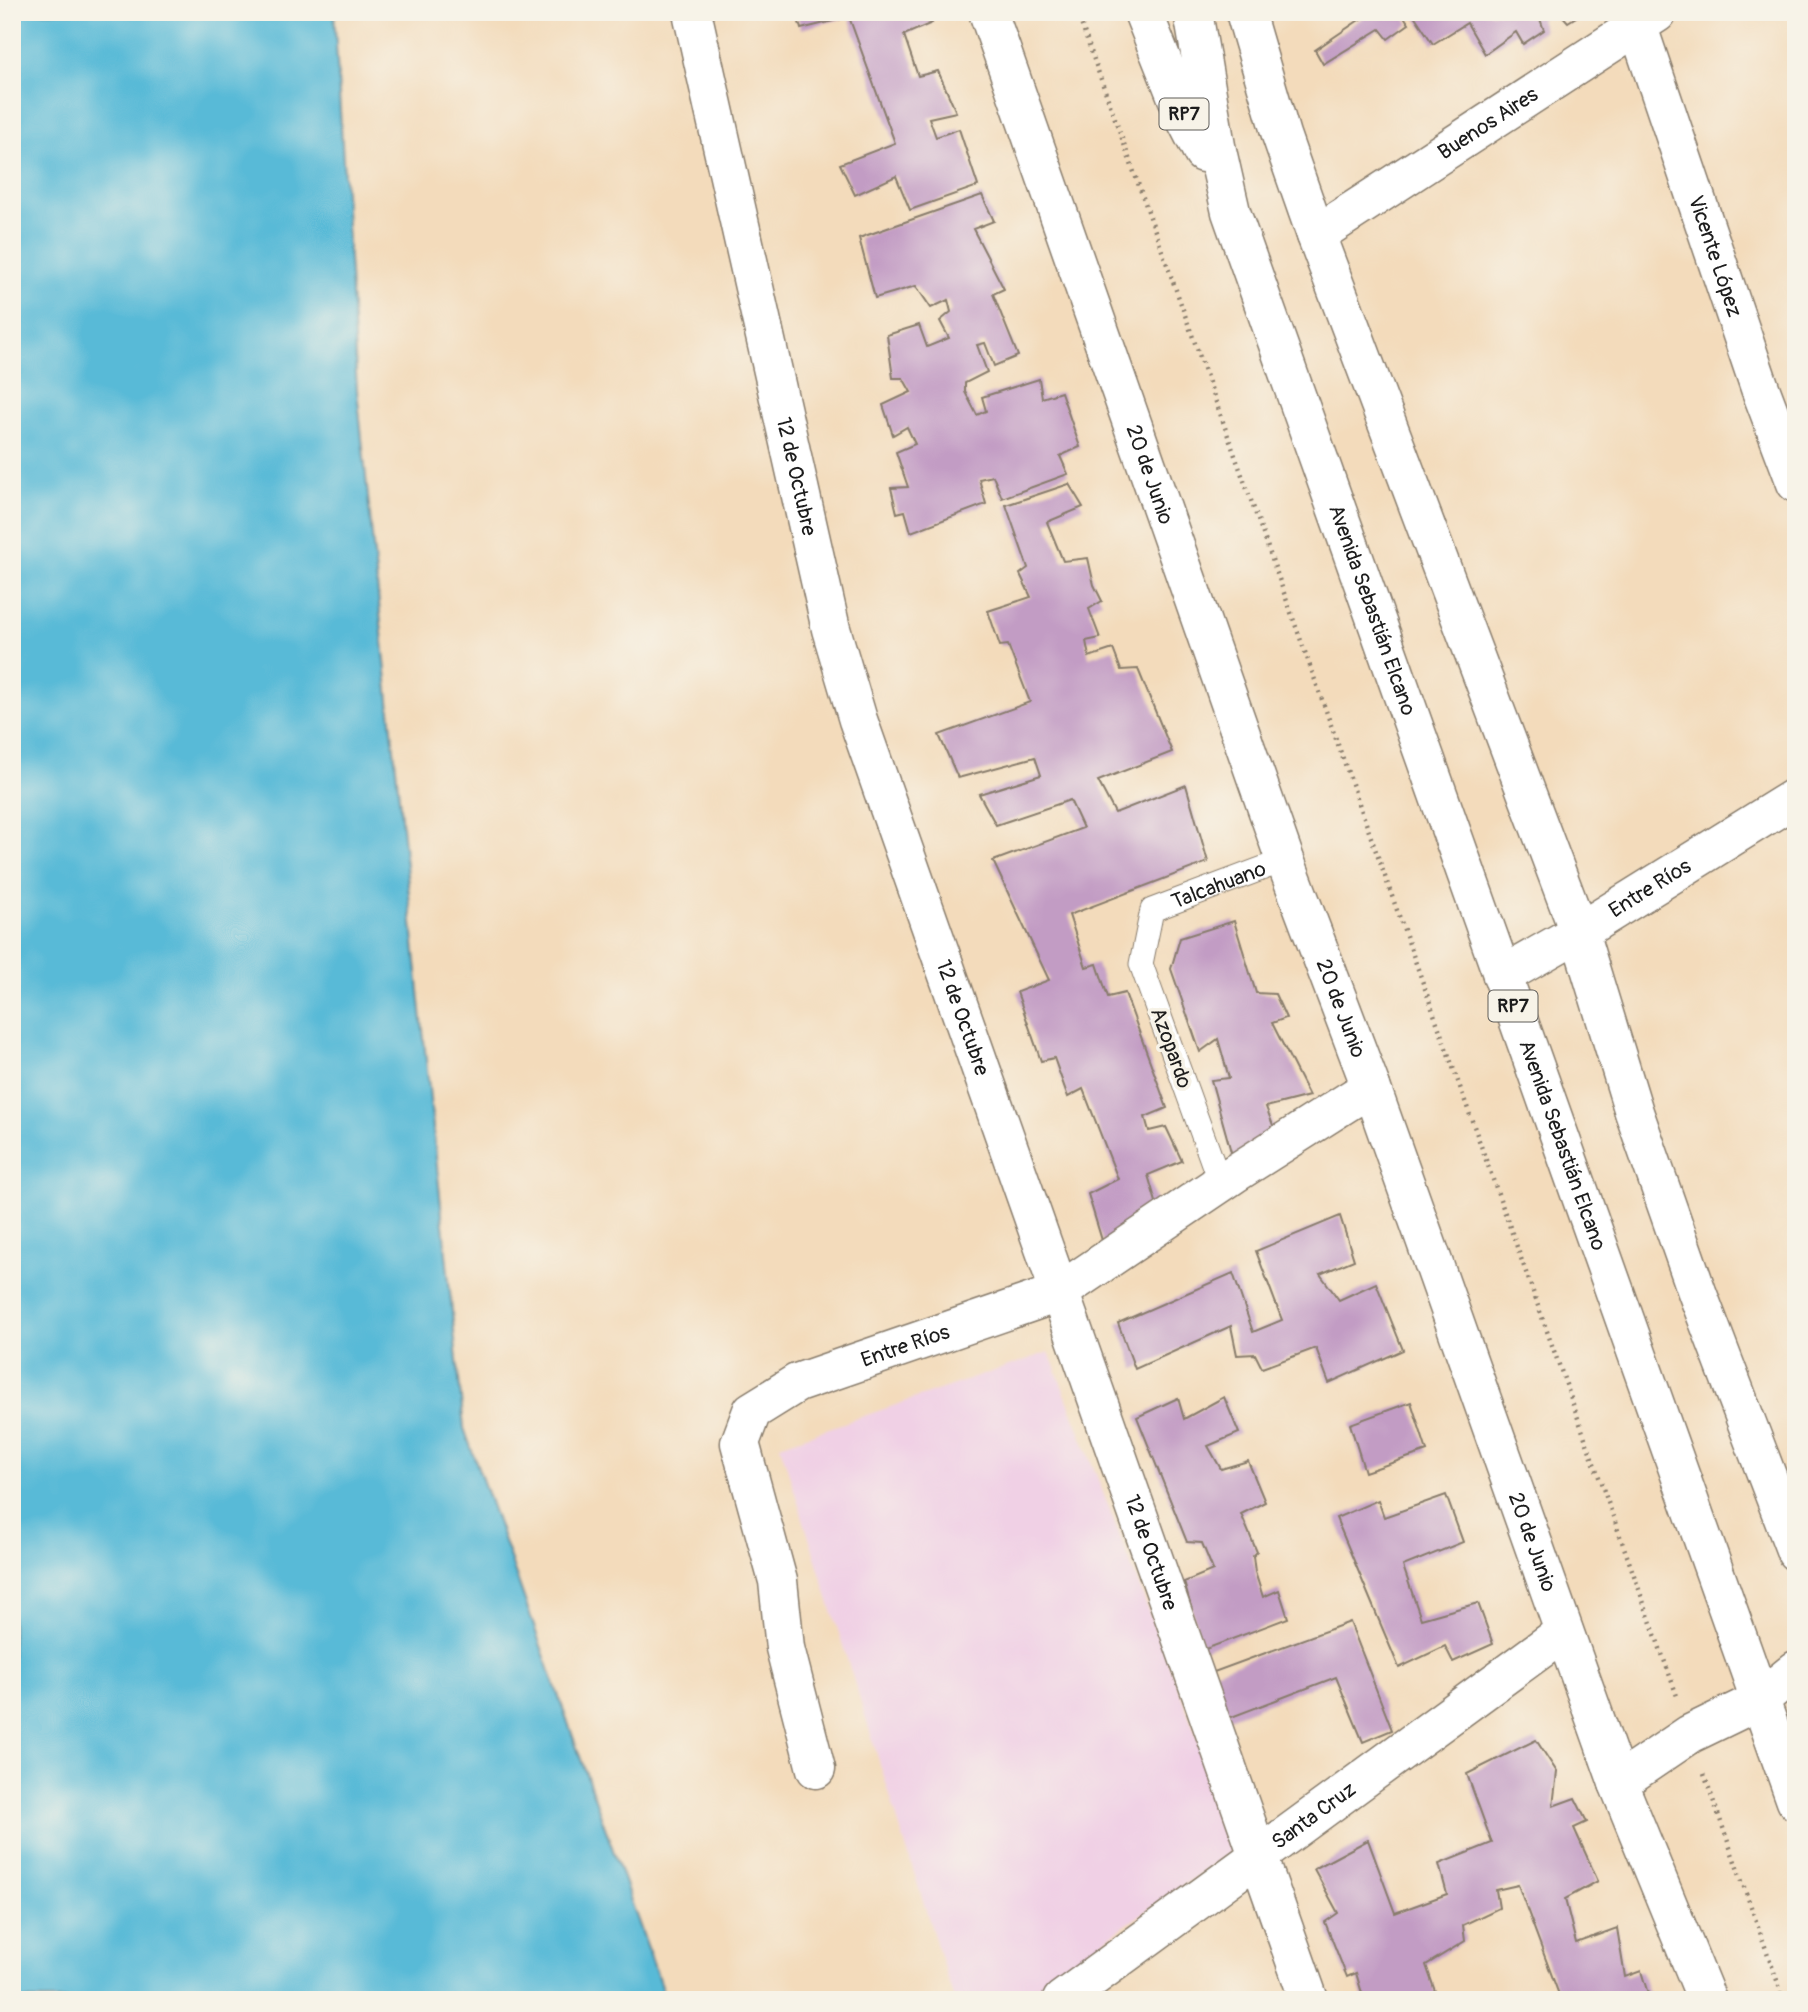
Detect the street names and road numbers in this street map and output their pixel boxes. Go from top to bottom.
street label: Buenos Aires [1433,80,1544,166]
road number: RP7 [1160,98,1208,130]
street label: Vicente López [1682,192,1749,321]
street label: 12 de Octubre [770,414,823,539]
street label: 20 de Junio [1120,421,1180,528]
street label: Avenida Sebastián Elcano [1323,501,1422,719]
street label: Entre Ríos [1604,852,1696,924]
street label: Talcahuano [1168,855,1270,915]
street label: 20 de Junio [1310,955,1372,1061]
street label: 12 de Octubre [930,956,996,1080]
road number: RP7 [1488,990,1538,1022]
street label: Azopardo [1144,1004,1198,1092]
street label: Avenida Sebastián Elcano [1513,1036,1613,1254]
street label: Entre Ríos [857,1318,954,1373]
street label: 20 de Junio [1502,1489,1563,1595]
street label: 12 de Octubre [1119,1491,1184,1614]
street label: Santa Cruz [1266,1776,1361,1855]

